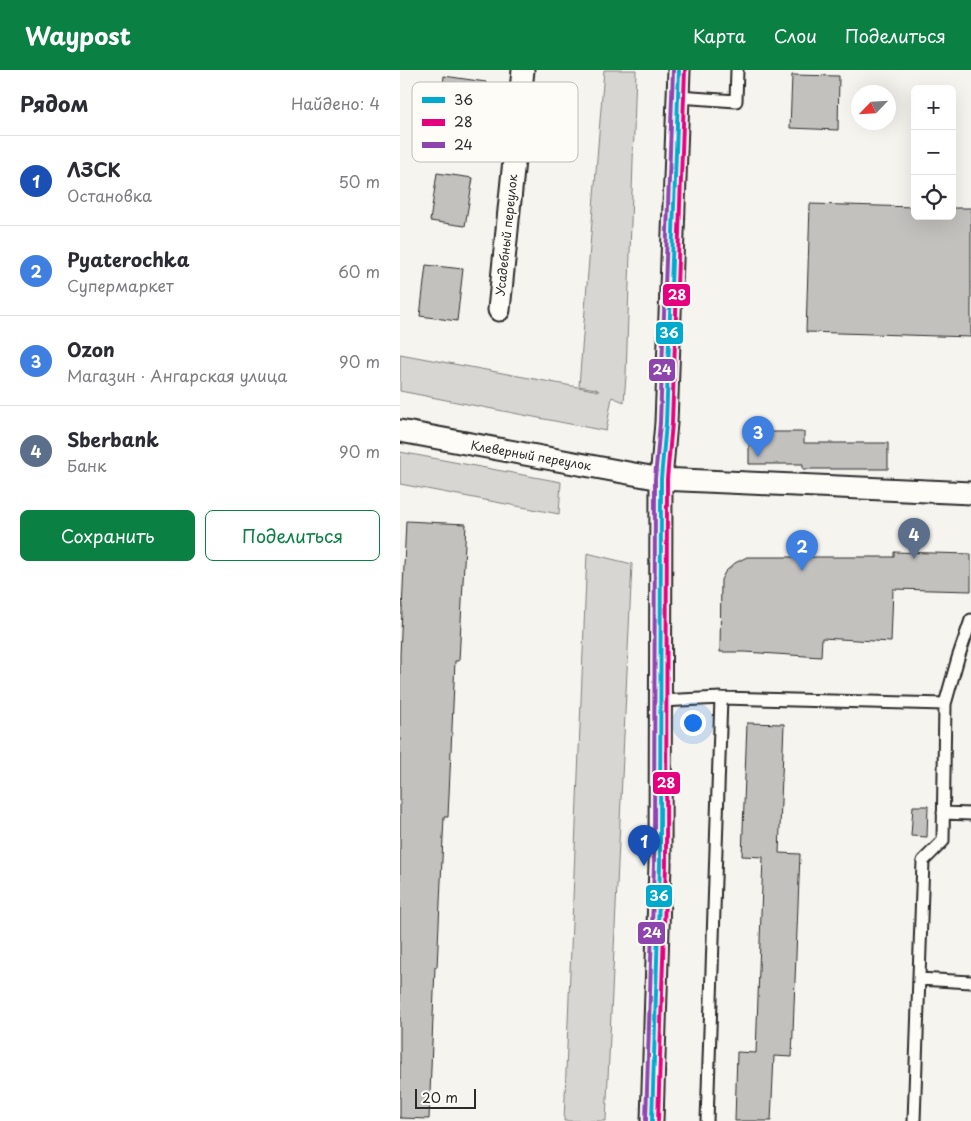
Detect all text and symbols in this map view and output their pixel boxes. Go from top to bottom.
text: Waypost [25,17,131,53]
text: Карта [693,22,746,49]
text: Слои [774,22,817,49]
text: Поделиться [845,22,946,49]
legend [412,82,578,162]
north arrow [851,85,896,130]
map controls [911,85,956,220]
button: + [911,85,956,130]
text: Рядом [20,87,88,119]
text: 36 [454,89,473,110]
text: Найдено: 4 [291,91,380,115]
text: 28 [454,111,473,132]
button: − [911,130,956,175]
text: 24 [454,134,473,155]
text: ЛЗСК [67,155,121,183]
text: 1 [32,169,40,193]
text: 50 m [339,169,380,193]
street label: Усадебный переулок [491,172,521,297]
button: locate [911,175,956,220]
text: Остановка [67,183,152,207]
text: Pyaterochka [67,245,190,273]
text: 2 [30,259,42,283]
text: 60 m [338,259,380,283]
text: Супермаркет [67,273,174,297]
line badge: 28 [662,283,691,307]
text: 28 [668,284,687,305]
line badge: 36 [655,321,684,345]
text: 36 [659,322,679,343]
text: Ozon [67,335,115,363]
text: 3 [31,349,41,373]
text: 90 m [339,349,380,373]
line badge: 24 [648,358,676,382]
text: 24 [653,359,672,380]
text: Магазин · Ангарская улица [67,363,287,387]
pin: 3 [742,416,774,457]
text: Sberbank [67,425,159,453]
street label: Клеверный переулок [469,436,593,475]
text: 4 [31,439,41,463]
text: 90 m [339,439,380,463]
text: Банк [67,453,107,477]
button: Сохранить [20,510,195,561]
button: Поделиться [205,510,380,561]
pin: 4 [898,518,930,559]
pin: 2 [786,530,818,571]
your location [680,710,706,736]
line badge: 28 [652,771,681,795]
text: 28 [657,772,676,793]
pin: 1 [628,825,660,866]
line badge: 36 [645,884,673,908]
text: 36 [649,885,669,906]
line badge: 24 [637,921,666,945]
text: 24 [643,922,662,943]
scale bar [415,1086,476,1109]
text: 20 m [422,1087,458,1108]

